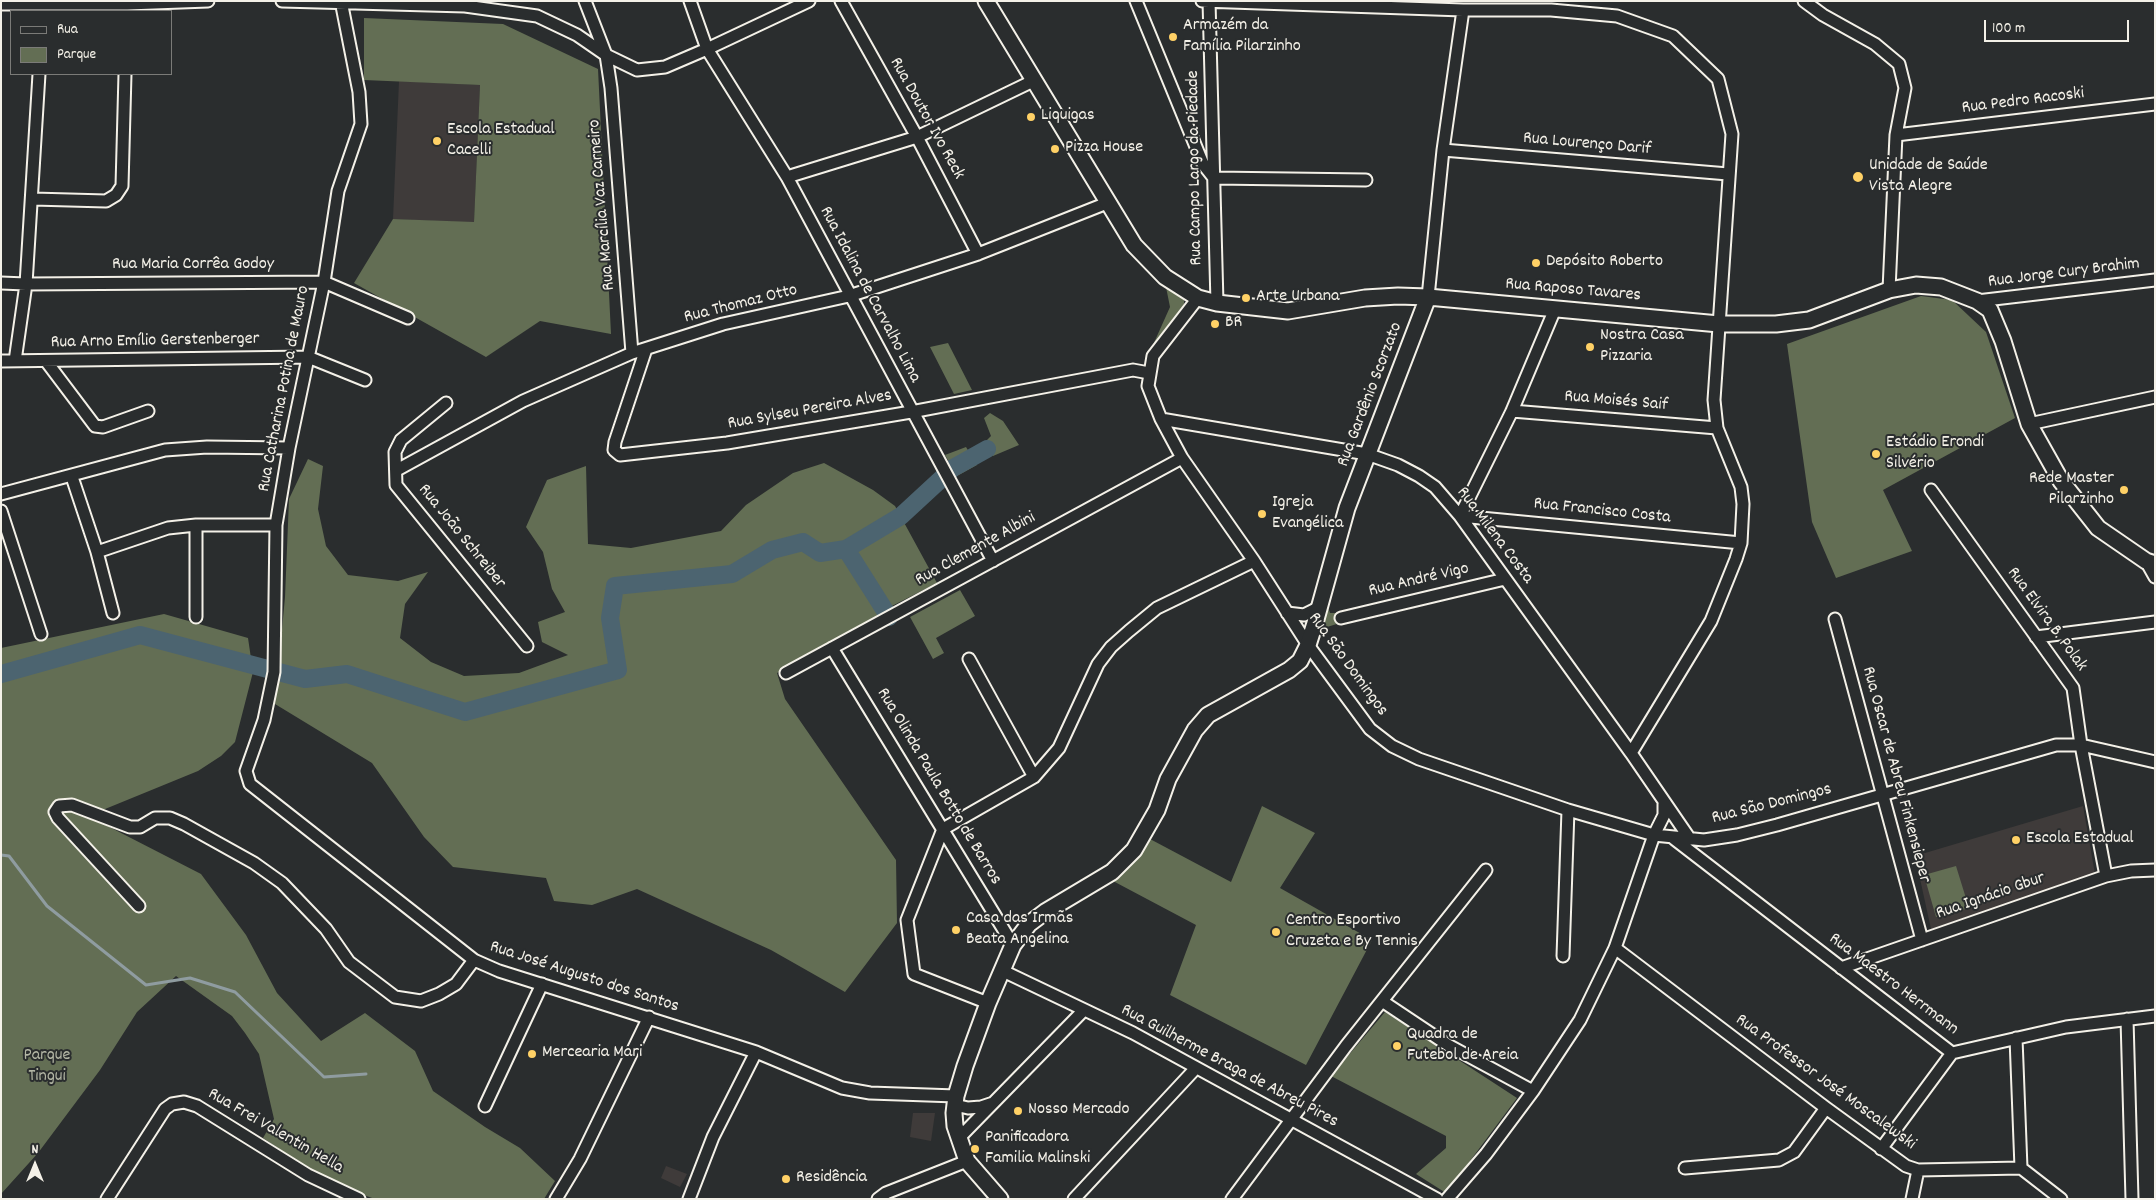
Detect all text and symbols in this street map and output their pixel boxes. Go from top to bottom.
legend [10,10,172,75]
scale bar [1986,10,2131,42]
place label: Armazém da Família Pilarzinho [1183,16,1301,58]
text: 100 m [1992,18,2025,40]
text: Rua [57,19,78,41]
marker: Armazém da Família Pilarzinho [1167,31,1179,43]
text: Parque [57,44,96,66]
street label: Rua Doutor Ivo Reck [884,54,968,184]
street label: Rua Campo Largo da Piedade [1183,70,1209,266]
street label: Rua Pedro Racoski [1961,84,2085,120]
place label: Liquigas [1041,106,1095,128]
marker: Liquigas [1025,111,1037,123]
street label: Rua Marcília Vaz Carneiro [585,119,621,291]
place label: Escola Estadual Cacelli [447,120,555,162]
street label: Rua Lourenço Darif [1522,129,1652,161]
marker: Escola Estadual Cacelli [431,135,443,147]
place label: Pizza House [1065,138,1143,160]
marker: Pizza House [1049,143,1061,155]
place label: Unidade de Saúde Vista Alegre [1869,156,1988,198]
marker: Unidade de Saúde Vista Alegre [1851,170,1865,184]
street label: Rua Idalina de Carvalho Lima [813,203,925,387]
place label: Depósito Roberto [1546,252,1663,274]
street label: Rua Jorge Cury Brahim [1987,254,2141,294]
street label: Rua Maria Corrêa Godoy [112,255,274,277]
marker: Depósito Roberto [1530,257,1542,269]
street label: Rua Raposo Tavares [1504,274,1642,308]
street label: Rua Thomaz Otto [682,280,800,330]
street label: Rua Catharina Potina de Mauro [254,284,316,494]
place label: Arte Urbana [1256,287,1340,309]
marker: Arte Urbana [1240,292,1252,304]
place label: BR [1225,313,1242,335]
marker: BR [1209,318,1221,330]
street label: Rua Gardênio Scorzato [1333,320,1409,470]
place label: Nostra Casa Pizzaria [1600,326,1684,368]
street label: Rua Arno Emílio Gerstenberger [51,329,259,355]
marker: Nostra Casa Pizzaria [1584,341,1596,353]
street label: Rua Sylseu Pereira Alves [726,386,894,436]
street label: Rua Moisés Saif [1563,387,1669,417]
place label: Estádio Erondi Silvério [1886,433,1984,476]
marker: Estádio Erondi Silvério [1870,448,1882,460]
place label: Rede Master Pilarzinho [2029,469,2114,512]
street label: Rua João Schreiber [412,480,510,594]
street label: Rua Milena Costa [1451,483,1537,589]
marker: Rede Master Pilarzinho [2118,484,2130,496]
place label: Igreja Evangélica [1272,493,1343,536]
street label: Rua Francisco Costa [1532,494,1672,530]
street label: Rua Clemente Albini [912,508,1040,592]
marker: Igreja Evangélica [1256,508,1268,520]
street label: Rua André Vigo [1367,559,1471,603]
street label: Rua Elvira B. Polak [2001,564,2091,676]
street label: Rua São Domingos [1302,609,1392,721]
street label: Rua Oscar de Abreu Finkensieper [1856,665,1934,885]
street label: Rua Olinda Paula Botto de Barros [871,685,1005,889]
street label: Rua São Domingos [1710,780,1834,830]
place label: Escola Estadual [2026,829,2134,851]
marker: Escola Estadual [2010,834,2022,846]
street label: Rua Ignácio Gbur [1934,868,2048,926]
place label: Casa das Irmãs Beata Angelina [966,909,1073,952]
place label: Centro Esportivo Cruzeta e By Tennis [1286,911,1418,954]
marker: Casa das Irmãs Beata Angelina [950,924,962,936]
marker: Centro Esportivo Cruzeta e By Tennis [1270,926,1282,938]
street label: Rua Maestro Herrmann [1824,929,1962,1041]
street label: Rua José Augusto dos Santos [487,937,681,1019]
street label: Rua Guilherme Braga de Abreu Pires [1117,1000,1341,1134]
street label: Rua Professor José Moscalewski [1730,1010,1920,1156]
place label: Quadra de Futebol de Areia [1407,1025,1518,1068]
marker: Quadra de Futebol de Areia [1391,1040,1403,1052]
place label: Mercearia Mari [542,1043,642,1065]
park label: Parque Tingui [24,1046,70,1088]
marker: Mercearia Mari [526,1048,538,1060]
street label: Rua Frei Valentin Hella [203,1084,347,1180]
place label: Nosso Mercado [1028,1100,1129,1122]
marker: Nosso Mercado [1012,1105,1024,1117]
place label: Panificadora Familia Malinski [985,1128,1090,1170]
north arrow [10,1140,60,1190]
text: N [32,1140,38,1160]
marker: Panificadora Familia Malinski [969,1143,981,1155]
place label: Residência [796,1168,867,1190]
marker: Residência [780,1173,792,1185]

